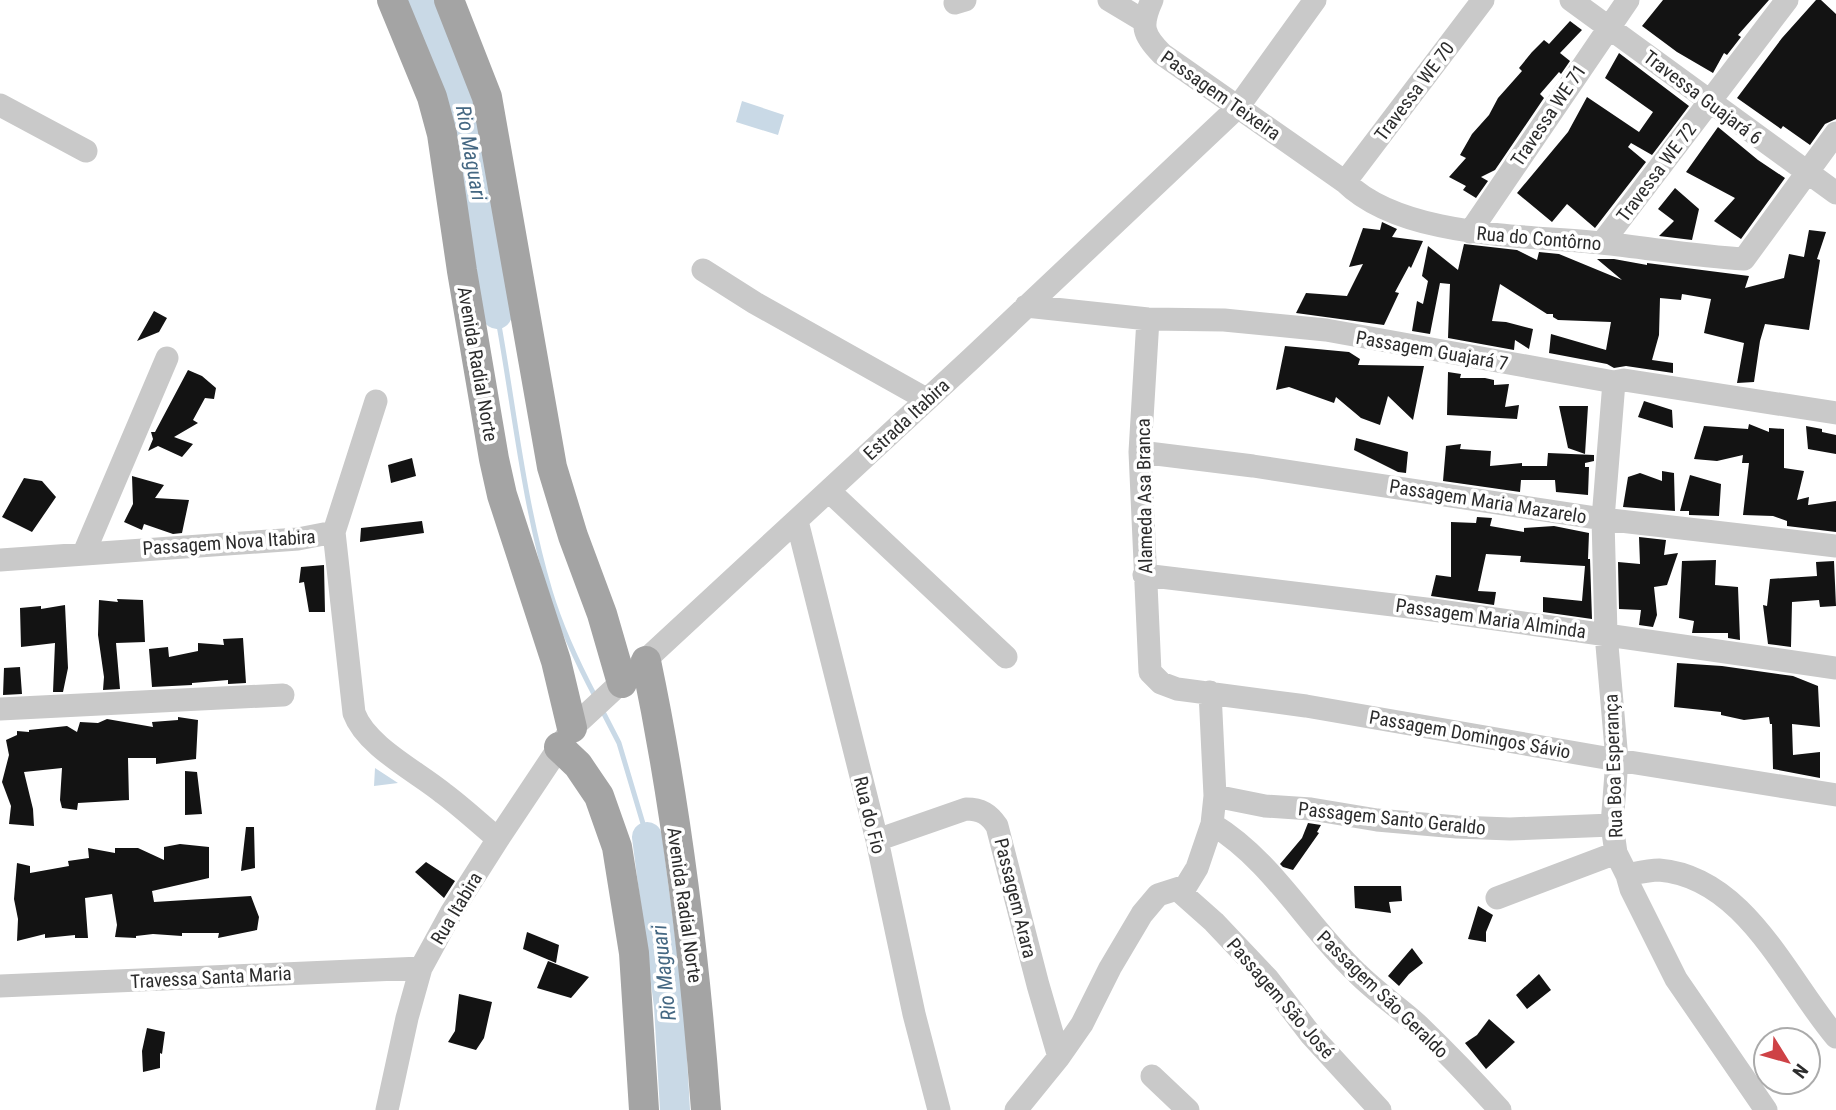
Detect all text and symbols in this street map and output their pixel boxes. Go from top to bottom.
street label: Travessa WE 70 [1370,37,1459,145]
street label: Travessa Guajará 6 [1639,45,1766,149]
street label: Passagem Teixeira [1156,46,1285,145]
street label: Travessa WE 71 [1506,60,1591,171]
water label: Rio Maguari [451,104,491,203]
street label: Travessa WE 72 [1612,118,1701,226]
street label: Rua do Contôrno [1476,222,1602,255]
street label: Avenida Radial Norte [453,285,502,443]
street label: Passagem Guajará 7 [1354,326,1510,375]
street label: Estrada Itabira [859,374,954,465]
street label: Alameda Asa Branca [1132,418,1157,574]
street label: Passagem Maria Mazarelo [1388,475,1588,528]
street label: Passagem Nova Itabira [142,525,316,560]
street label: Passagem Maria Alminda [1394,594,1587,643]
street label: Rua Boa Esperança [1599,694,1628,838]
street label: Passagem Domingos Sávio [1367,705,1572,764]
street label: Rua do Fio [849,774,890,856]
street label: Passagem Santo Geraldo [1297,797,1487,840]
street label: Avenida Radial Norte [662,826,707,984]
street label: Passagem Arara [989,836,1042,961]
street label: Rua Itabira [426,868,487,949]
water label: Rio Maguari [647,924,681,1022]
street label: Passagem São Geraldo [1312,926,1453,1063]
street label: Passagem São José [1222,933,1339,1063]
street label: Travessa Santa Maria [130,962,292,993]
north arrow [1752,1026,1822,1096]
text: N [1787,1059,1813,1082]

